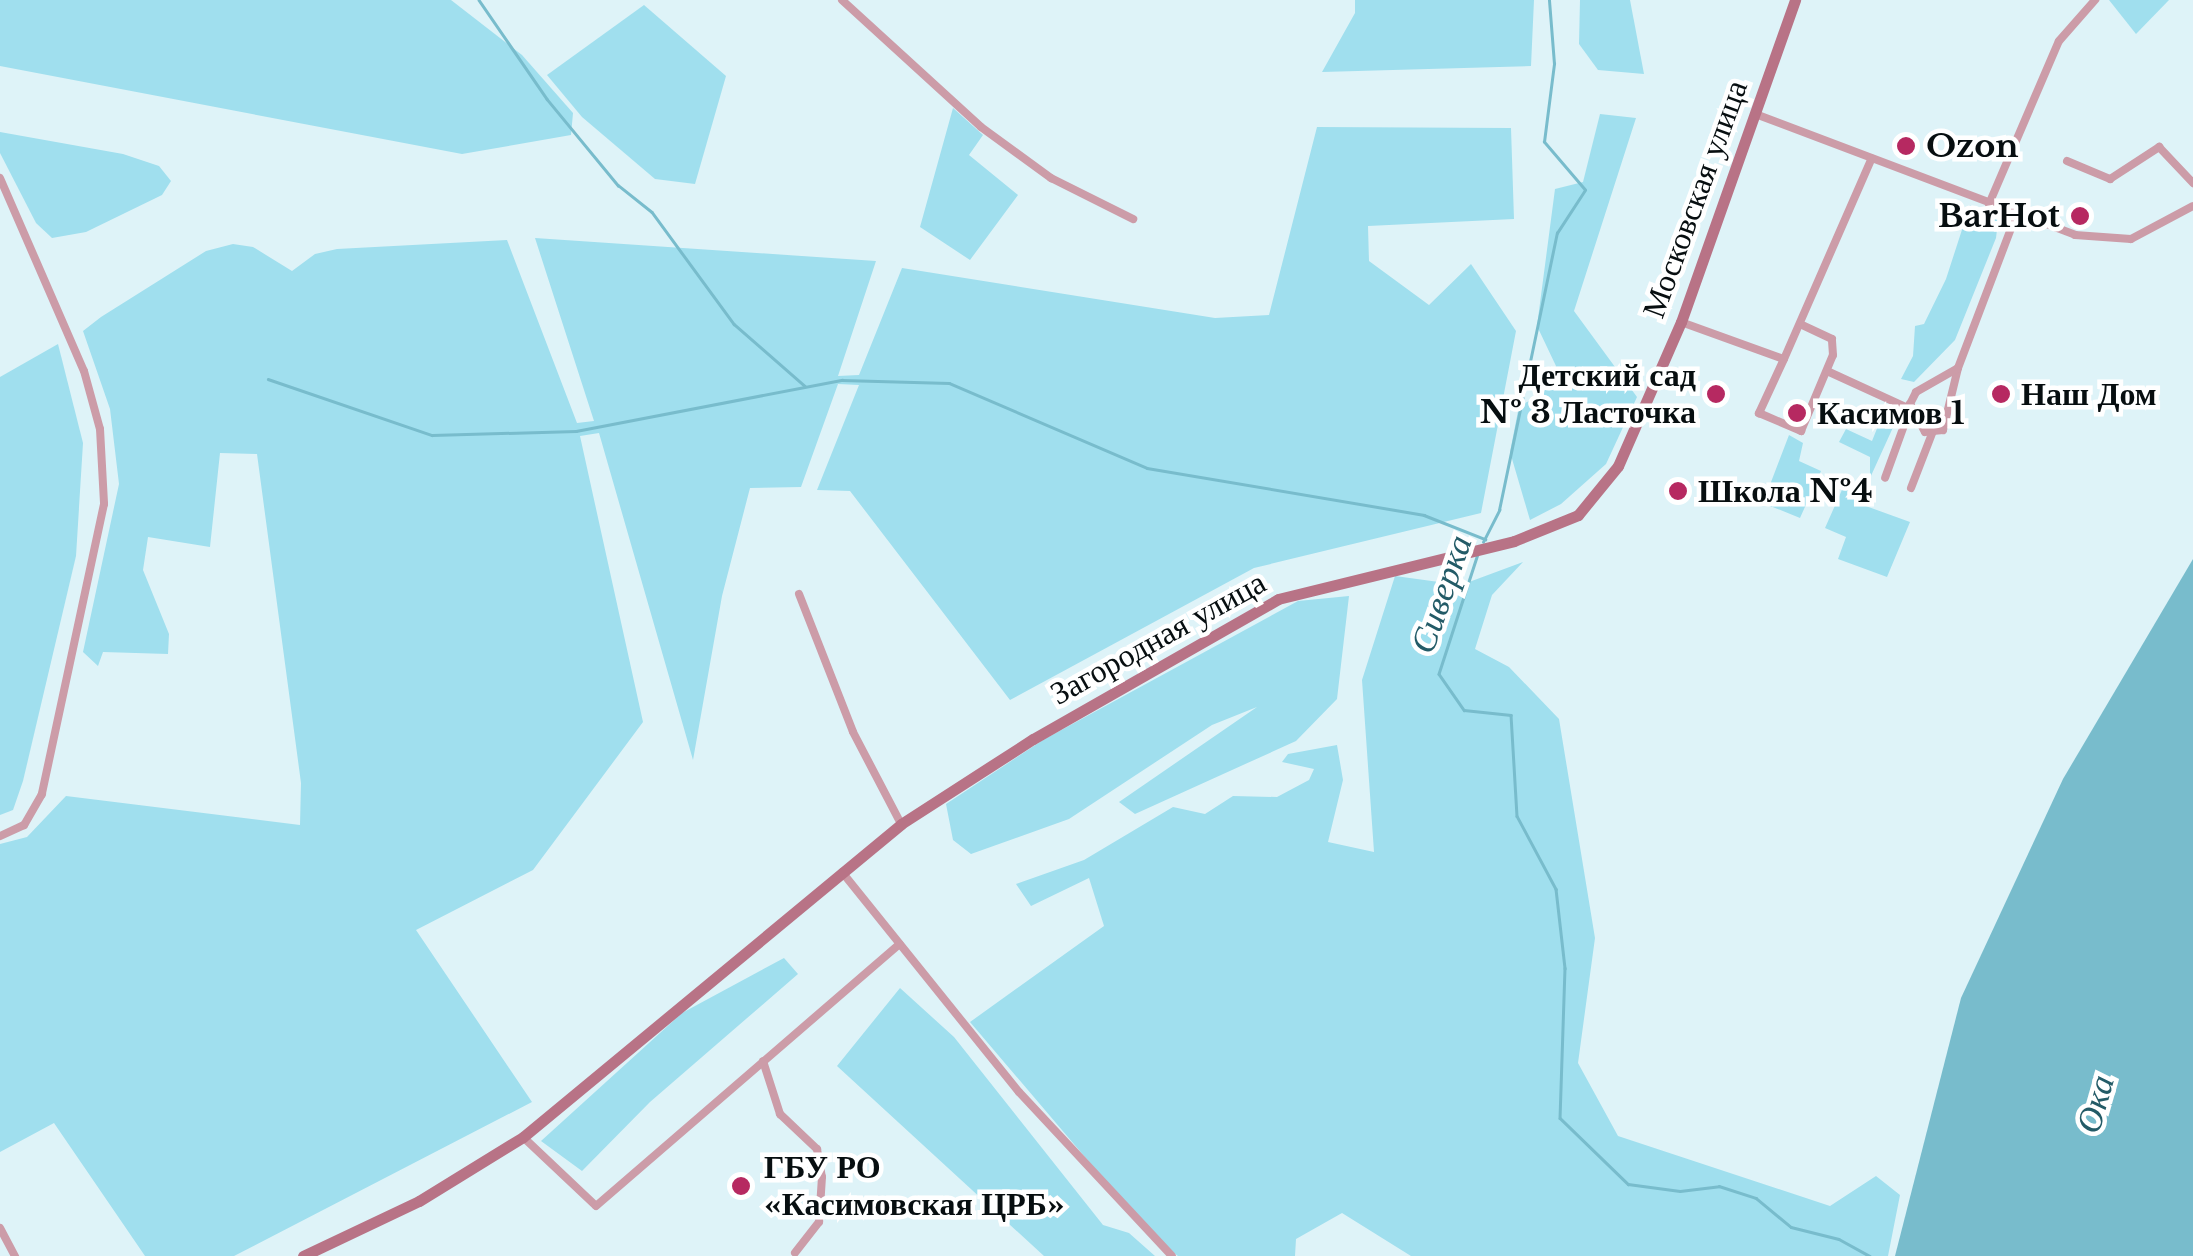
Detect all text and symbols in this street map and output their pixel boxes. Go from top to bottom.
street label: Московская улица [1634,75,1756,323]
place label: Ozon [1926,127,2019,165]
marker: Ozon [1895,135,1917,157]
place label: BarHot [1938,197,2060,235]
marker: BarHot [2069,205,2091,227]
place label: Детский сад № 3 Ласточка [1480,357,1696,432]
place label: Наш Дом [2021,375,2157,413]
marker: Детский сад № 3 Ласточка [1705,383,1727,405]
marker: Наш Дом [1990,383,2012,405]
place label: Касимов 1 [1817,394,1965,432]
marker: Касимов 1 [1786,402,1808,424]
place label: Школа №4 [1698,472,1873,510]
marker: Школа №4 [1667,480,1689,502]
water label: Сиверка [1401,529,1481,659]
street label: Загородная улица [1044,563,1272,713]
water label: Ока [2067,1070,2123,1138]
place label: ГБУ РО «Касимовская ЦРБ» [764,1149,1065,1224]
marker: ГБУ РО «Касимовская ЦРБ» [728,1173,754,1199]

